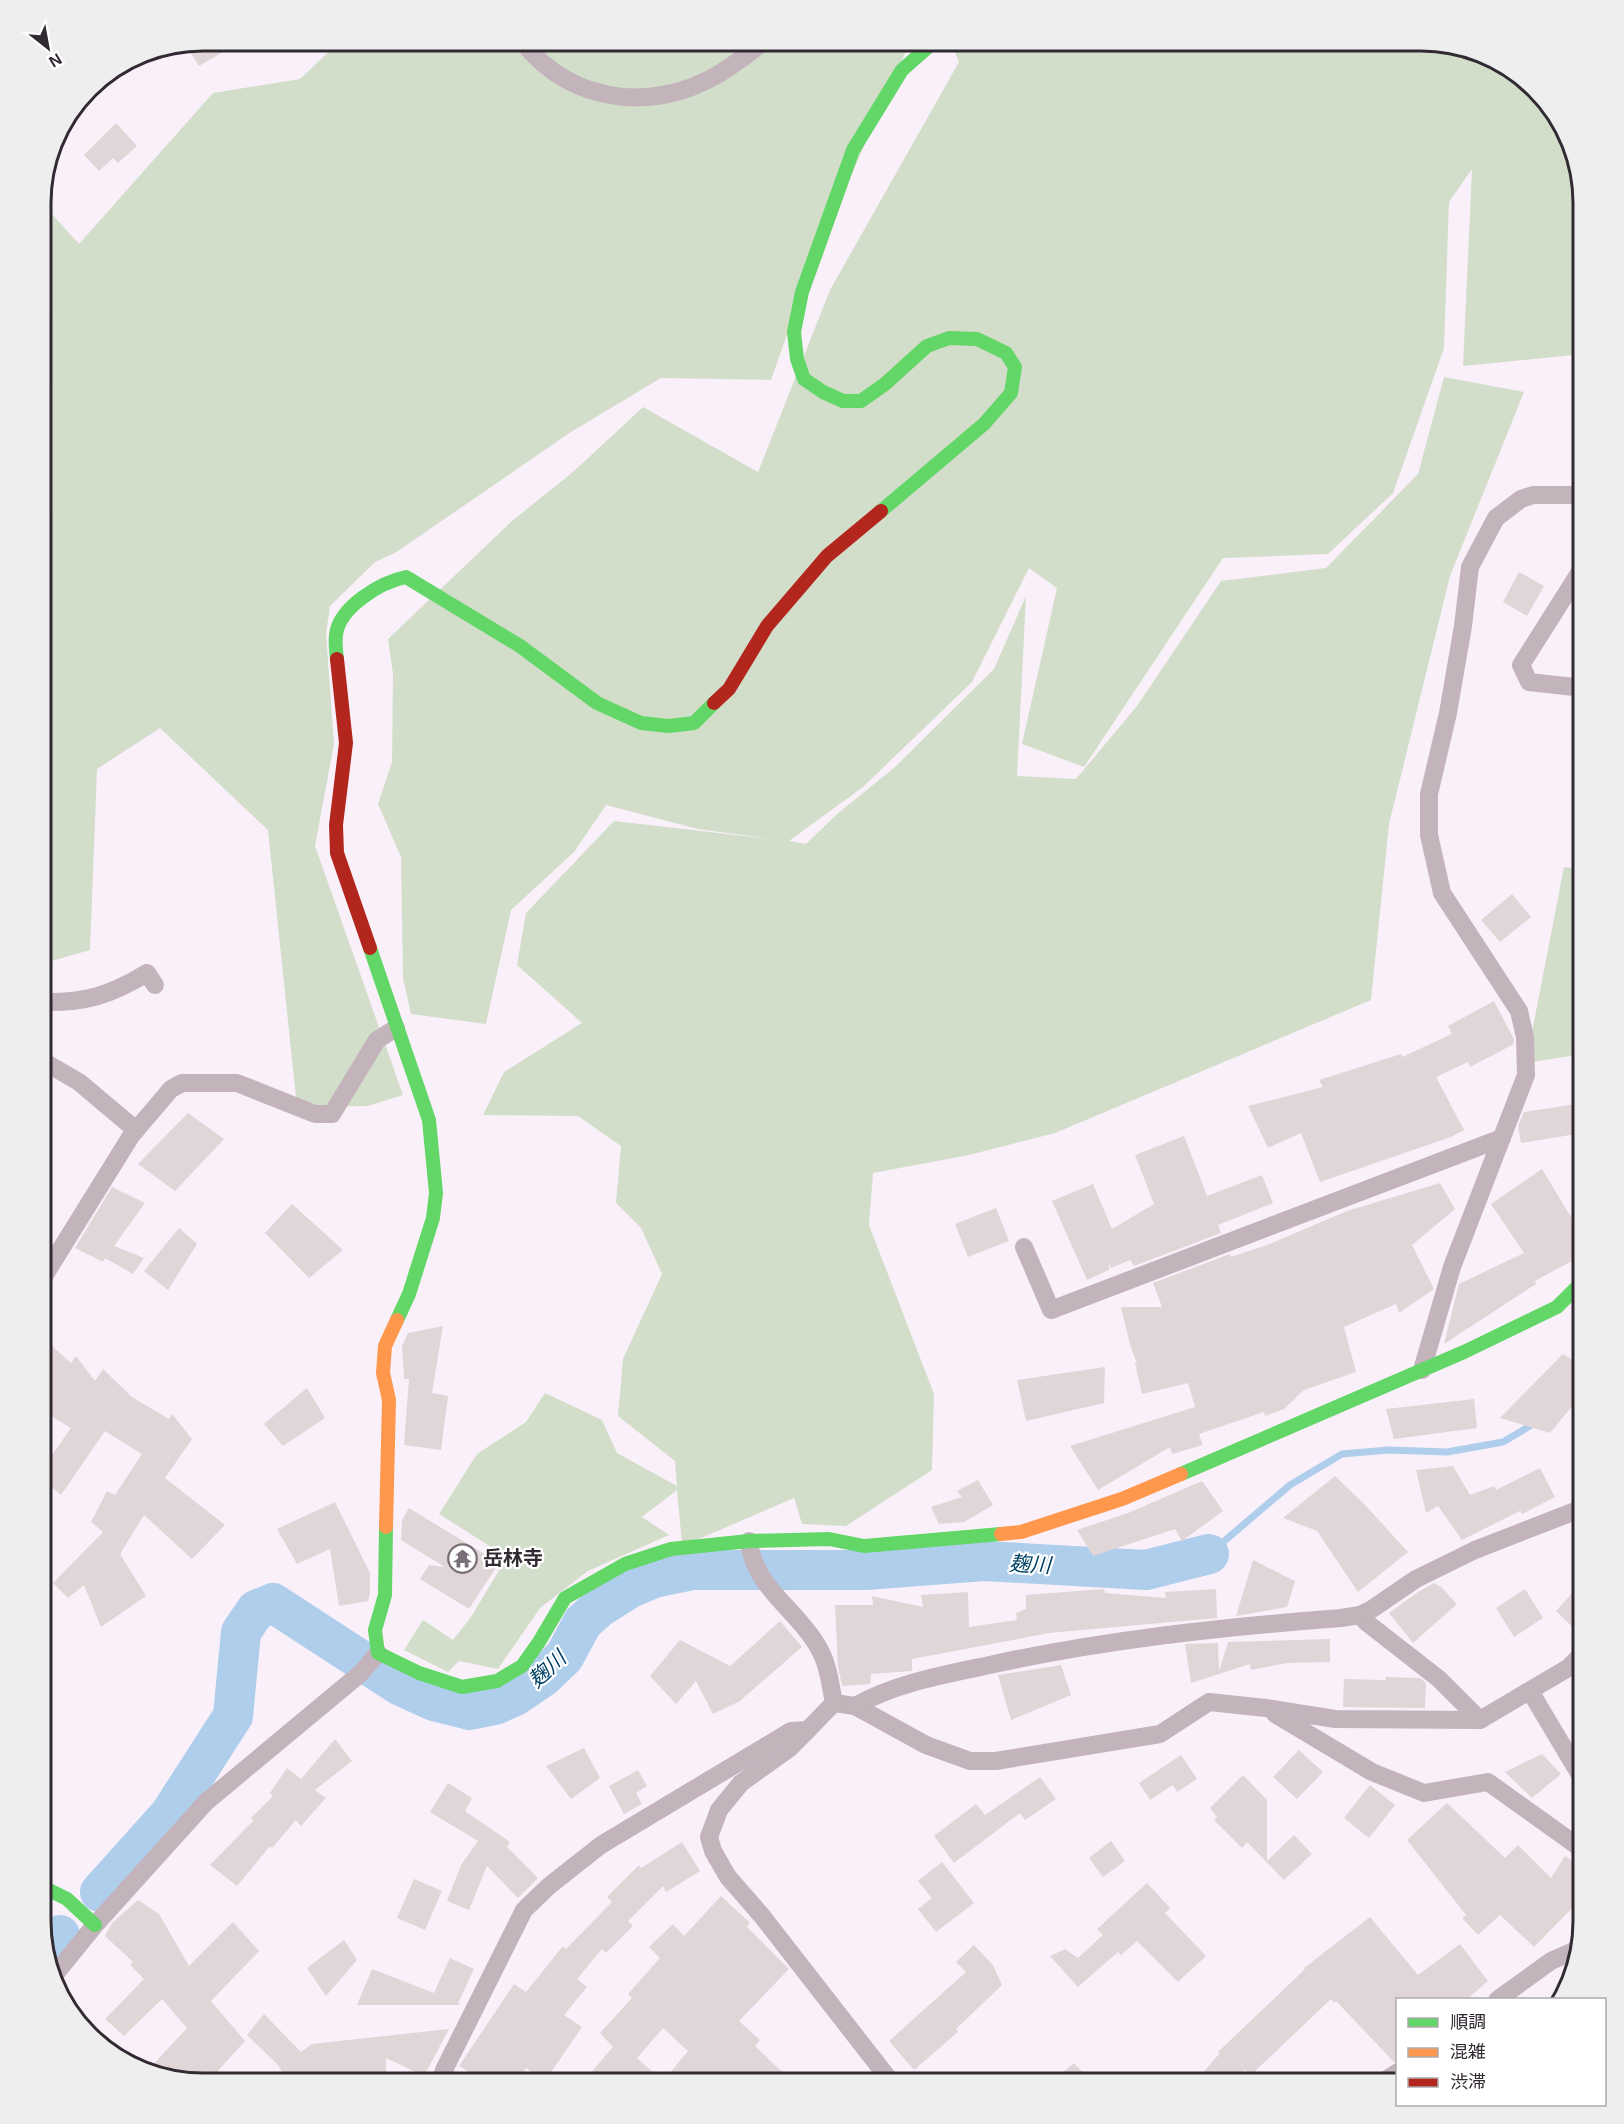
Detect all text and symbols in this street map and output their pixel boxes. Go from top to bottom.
north arrow [18,18,78,78]
text: N [46,50,65,71]
temple icon: 岳林寺 [446,1542,478,1574]
place label: 岳林寺 [483,1547,543,1569]
water label: 麹川 [1008,1551,1054,1577]
water label: 麹川 [524,1645,572,1692]
legend [1396,1998,1606,2106]
text: 順調 [1450,2012,1486,2032]
text: 混雑 [1450,2042,1486,2062]
text: 渋滞 [1450,2072,1486,2092]

